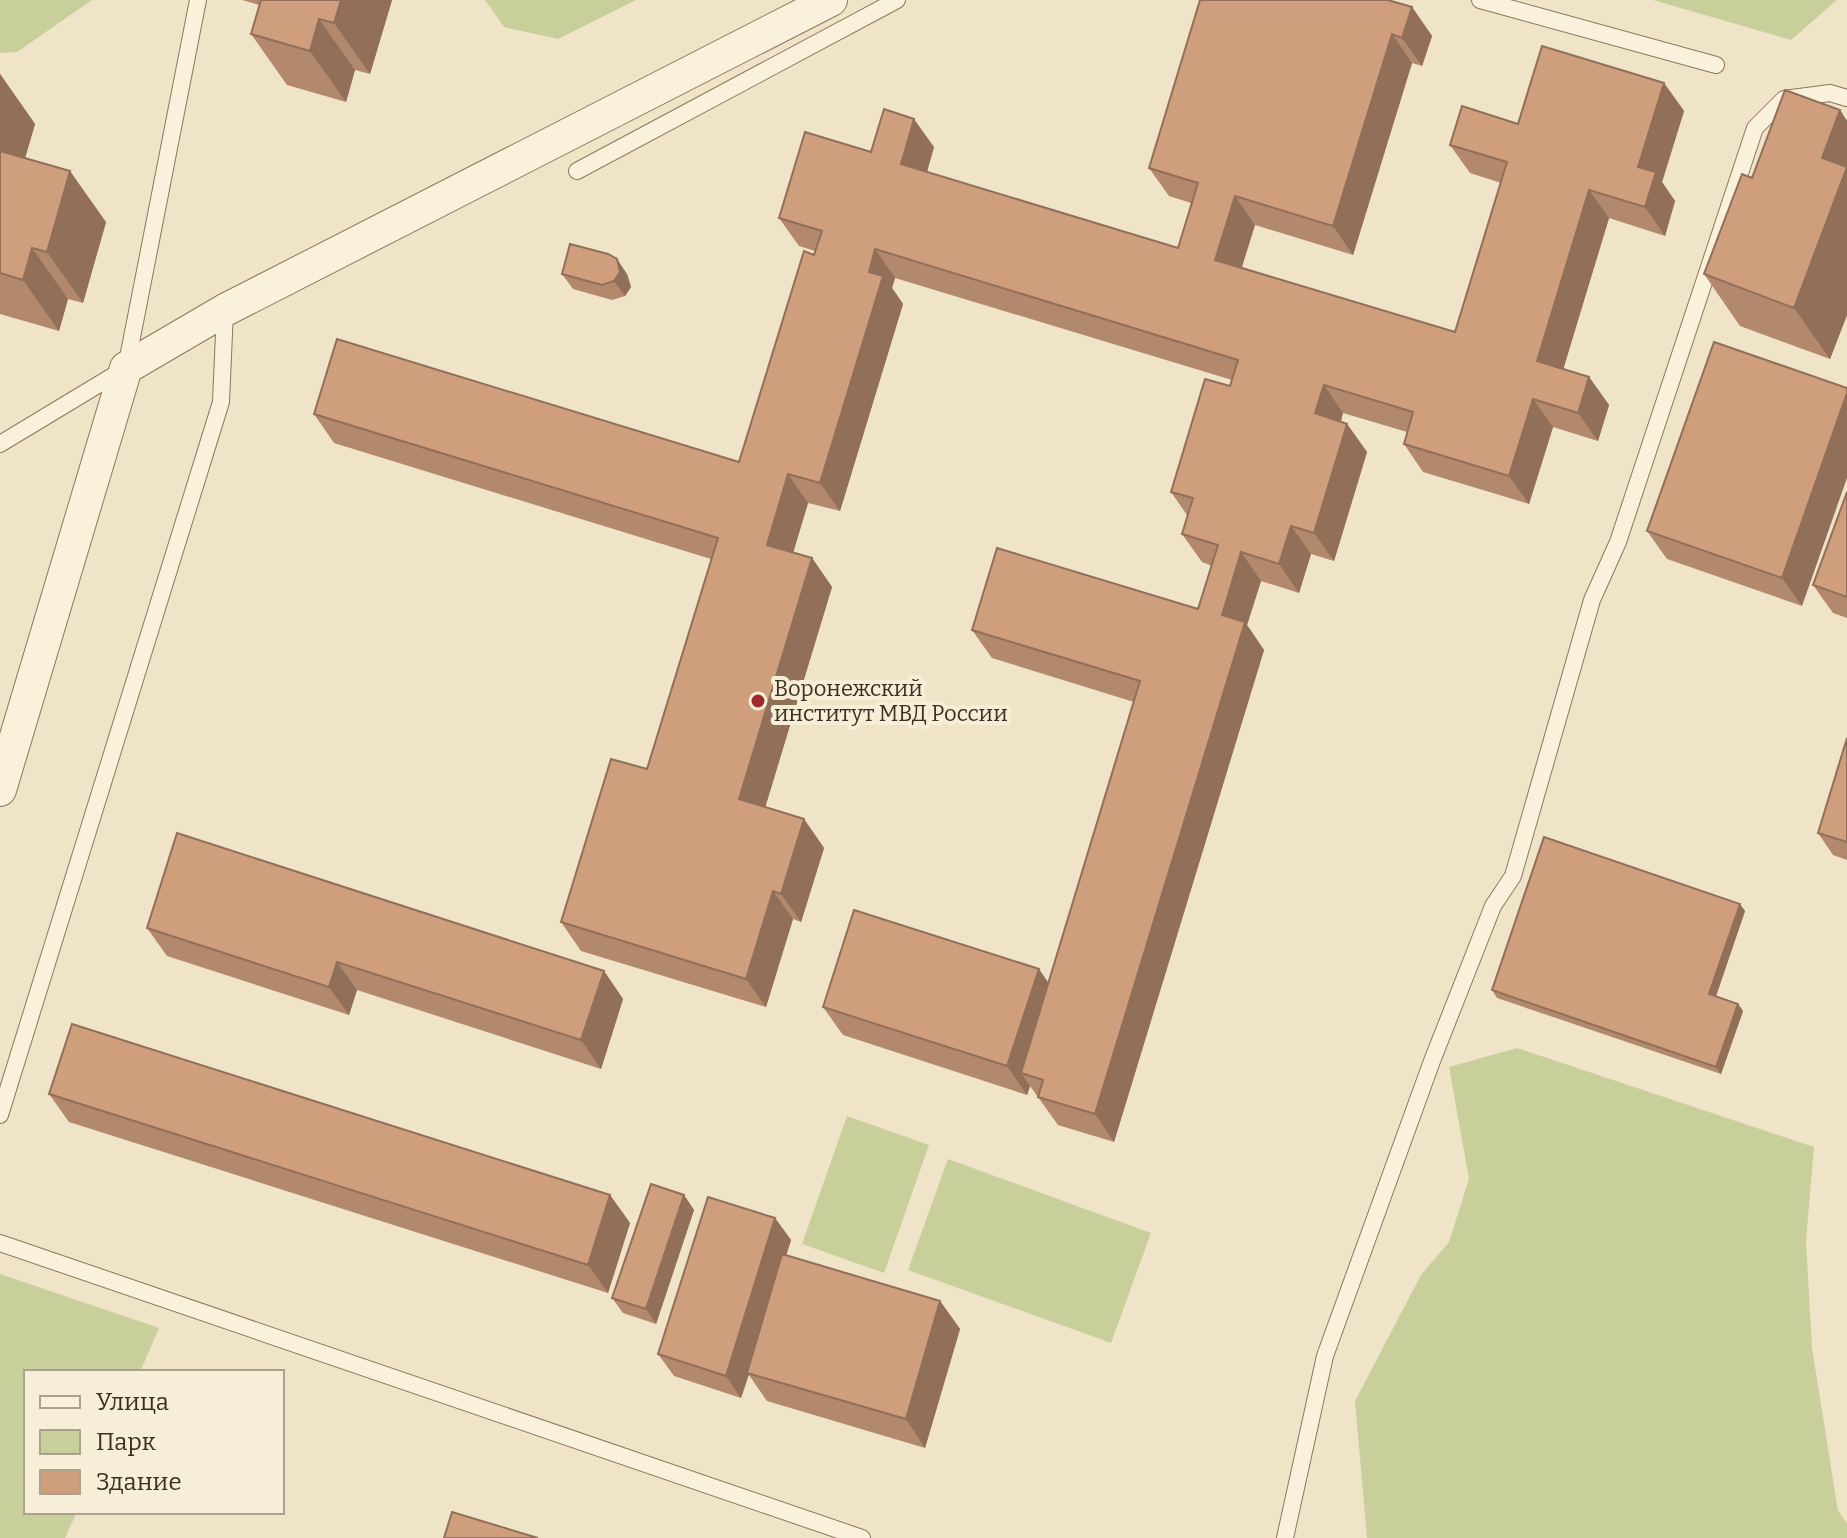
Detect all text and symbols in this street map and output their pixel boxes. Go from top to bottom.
place label: Воронежский институт МВД России [774,675,1008,727]
marker: Воронежский институт МВД России [749,692,767,710]
legend [24,1370,284,1514]
text: Улица [96,1388,169,1416]
text: Парк [96,1428,156,1456]
text: Здание [96,1468,182,1496]

